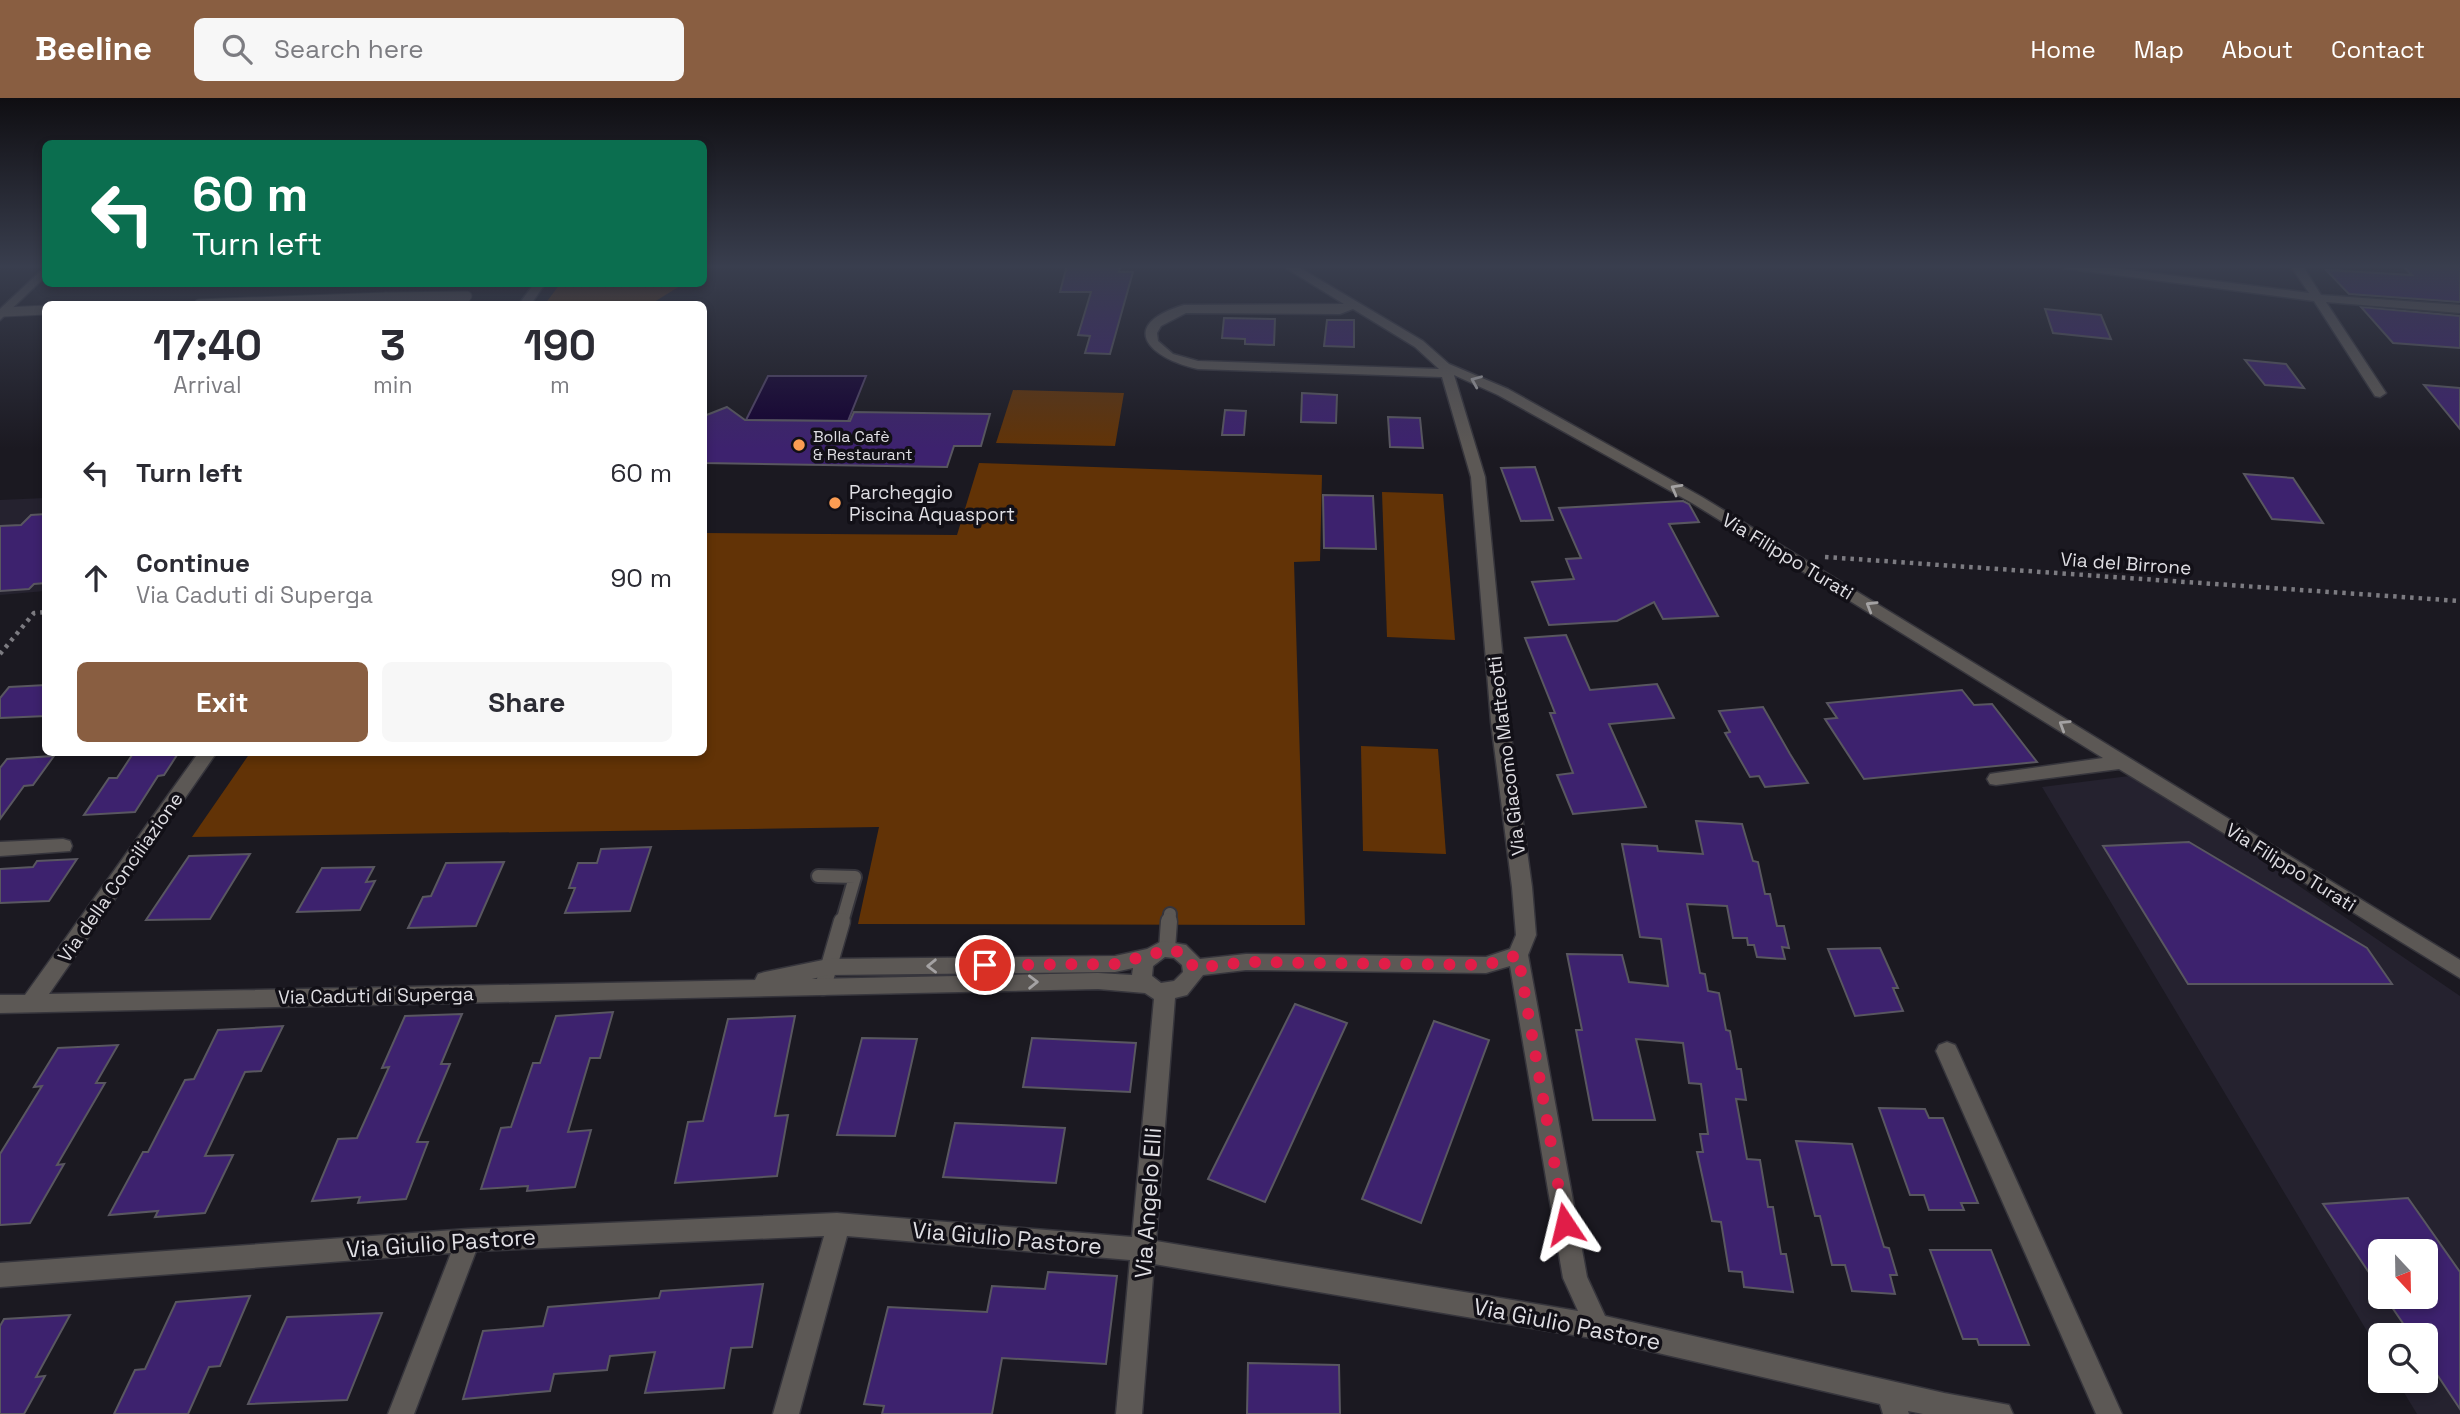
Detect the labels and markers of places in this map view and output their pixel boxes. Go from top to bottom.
place label: Bolla Cafè & Restaurant [813,426,913,465]
marker: Bolla Cafè & Restaurant [791,437,807,453]
place label: Parcheggio Piscina Aquasport [849,480,1015,527]
marker: Parcheggio Piscina Aquasport [827,495,843,511]
pin [955,935,1015,995]

